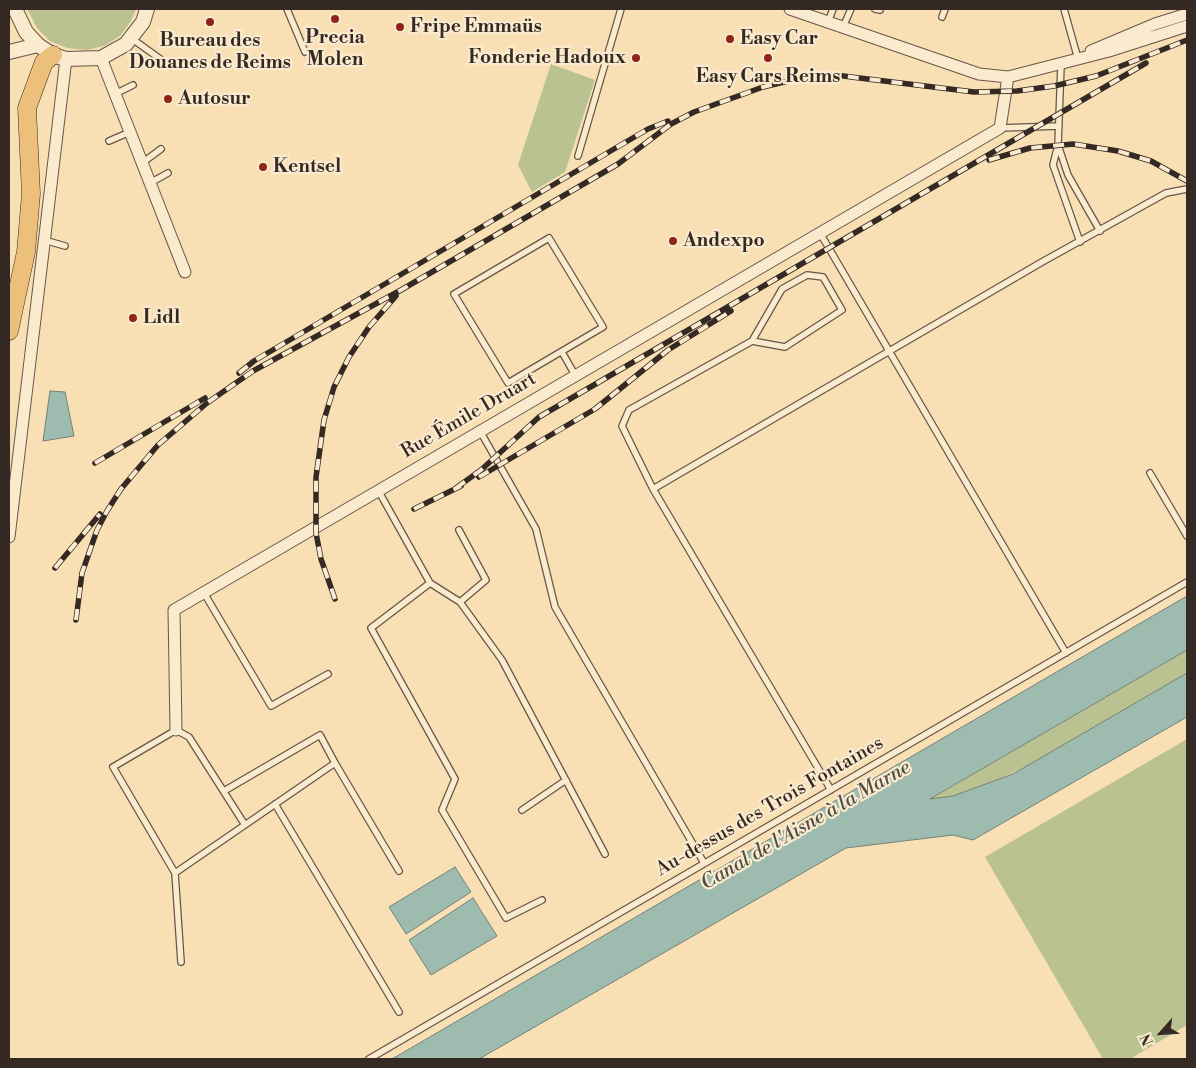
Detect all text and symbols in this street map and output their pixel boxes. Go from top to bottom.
marker: Precia Molen [329,13,341,25]
marker: Bureau des Douanes de Reims [204,16,216,28]
place label: Fripe Emmaüs [410,16,542,38]
marker: Fripe Emmaüs [394,21,406,33]
place label: Precia Molen [305,27,365,71]
place label: Easy Car [740,28,818,50]
place label: Bureau des Douanes de Reims [129,30,291,74]
marker: Easy Car [724,33,736,45]
place label: Fonderie Hadoux [468,47,626,69]
marker: Fonderie Hadoux [630,52,642,64]
marker: Easy Cars Reims [762,52,774,64]
place label: Easy Cars Reims [696,66,840,88]
place label: Autosur [178,88,251,110]
marker: Autosur [162,93,174,105]
place label: Kentsel [273,156,341,178]
marker: Kentsel [257,161,269,173]
place label: Andexpo [683,230,765,252]
marker: Andexpo [667,235,679,247]
place label: Lidl [143,307,180,329]
marker: Lidl [127,312,139,324]
street label: Rue Émile Druart [397,368,541,464]
street label: Au-dessus des Trois Fontaines [652,732,888,882]
water label: Canal de l'Aisne à la Marne [697,756,915,896]
north arrow [1136,1008,1186,1058]
text: N [1137,1031,1158,1049]

